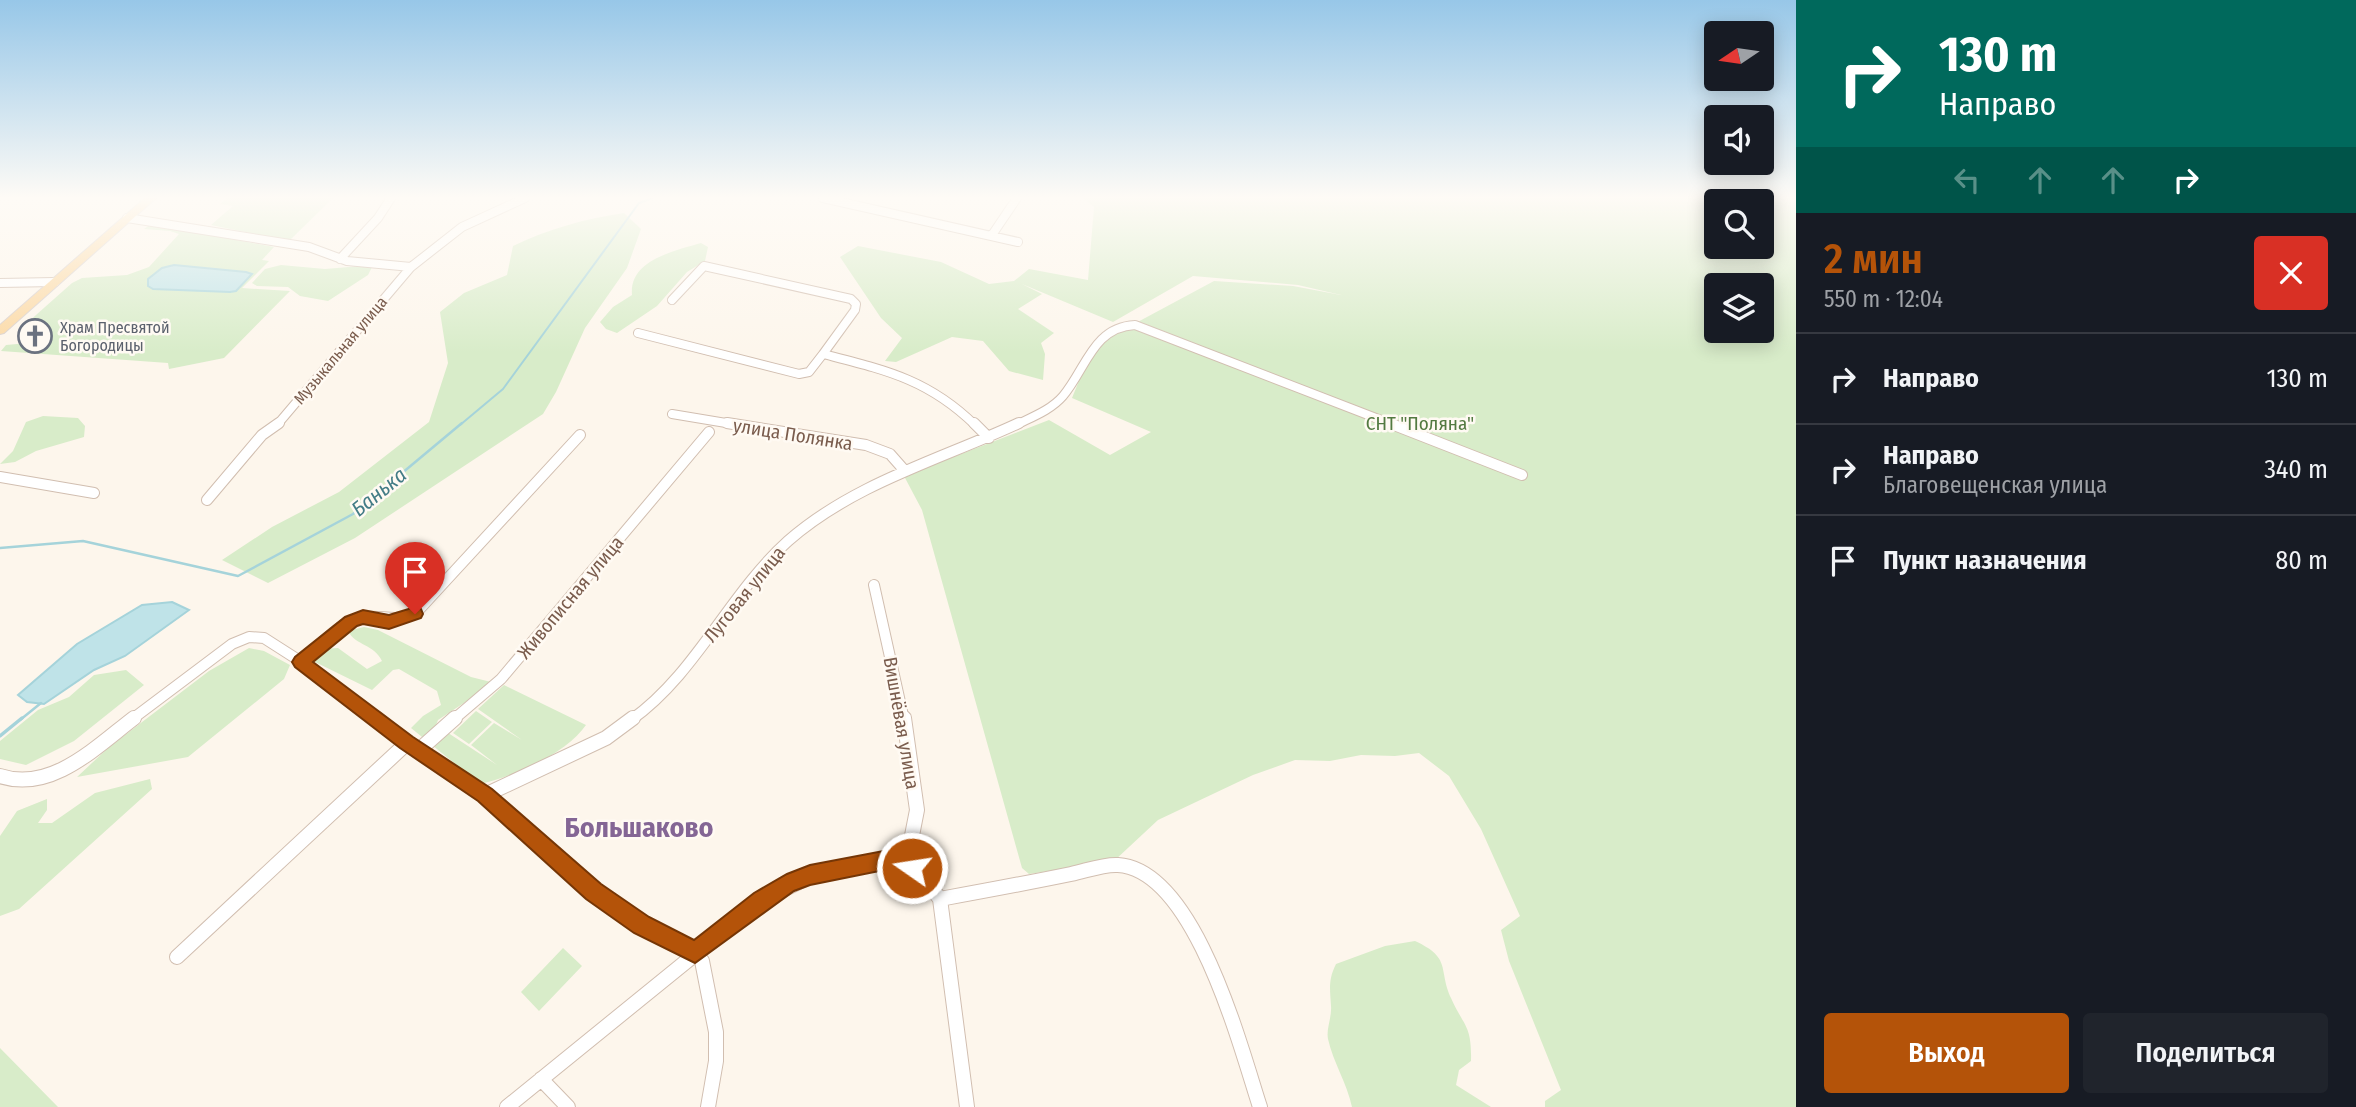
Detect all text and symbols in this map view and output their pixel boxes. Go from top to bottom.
north arrow [1704,21,1774,91]
map controls [1704,21,1774,343]
text: 130 m [1939,25,2057,84]
icon: right [1824,28,1915,119]
text: Направо [1939,85,2056,123]
button: sound [1704,105,1774,175]
icon: left [1948,161,1986,199]
icon: ahead [2021,161,2059,199]
icon: ahead [2094,161,2132,199]
icon: right [2167,161,2205,199]
button: search [1704,189,1774,259]
text: 2 мин [1824,234,1923,284]
button: close [2254,236,2328,310]
button: layers [1704,273,1774,343]
text: 550 m · 12:04 [1824,285,1943,313]
street label: Музыкальная улица [290,292,391,408]
church icon: Храм Пресвятой Богородицы [16,317,54,355]
place label: Храм Пресвятой Богородицы [60,318,169,355]
icon: right [1824,360,1862,398]
text: Направо [1883,363,1979,394]
text: 130 m [2266,363,2328,394]
park label: СНТ "Поляна" [1366,412,1474,435]
street label: улица Полянка [732,414,854,455]
text: Направо [1883,440,1979,471]
icon: right [1824,451,1862,489]
text: 340 m [2264,454,2328,485]
water label: Банька [346,462,412,522]
text: Благовещенская улица [1883,471,2107,499]
street label: Живописная улица [512,531,628,663]
pin [385,542,445,614]
street label: Луговая улица [699,542,790,647]
icon: arrive [1824,542,1862,580]
text: Пункт назначения [1883,545,2087,576]
text: 80 m [2275,545,2328,576]
icon: arrive [396,553,434,591]
street label: Вишнёвая улица [879,655,924,791]
district label: Большаково [565,811,713,844]
position arrow [875,831,949,905]
button: Выход [1824,1013,2069,1093]
button: Поделиться [2083,1013,2328,1093]

